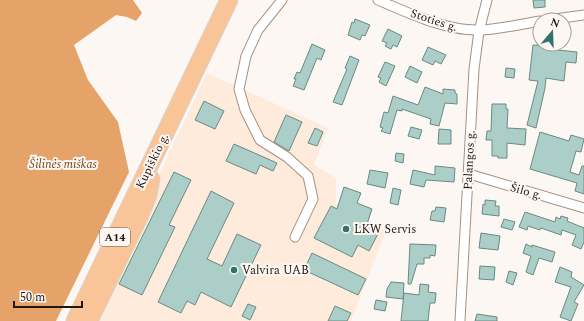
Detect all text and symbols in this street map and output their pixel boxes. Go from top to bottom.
street label: Stoties g. [408,4,460,37]
north arrow [532,12,572,52]
text: N [548,14,562,33]
street label: Kupiškio g. [131,130,174,192]
street label: Palangos g. [458,130,481,190]
park label: Šilinės miškas [29,155,97,174]
street label: Šilo g. [508,178,544,205]
place label: LKW Servis [354,220,417,239]
marker: LKW Servis [341,224,351,234]
road number: A14 [100,228,130,246]
place label: Valvira UAB [242,261,309,280]
marker: Valvira UAB [229,265,239,275]
scale bar [14,283,82,309]
text: 50 m [20,288,45,307]

